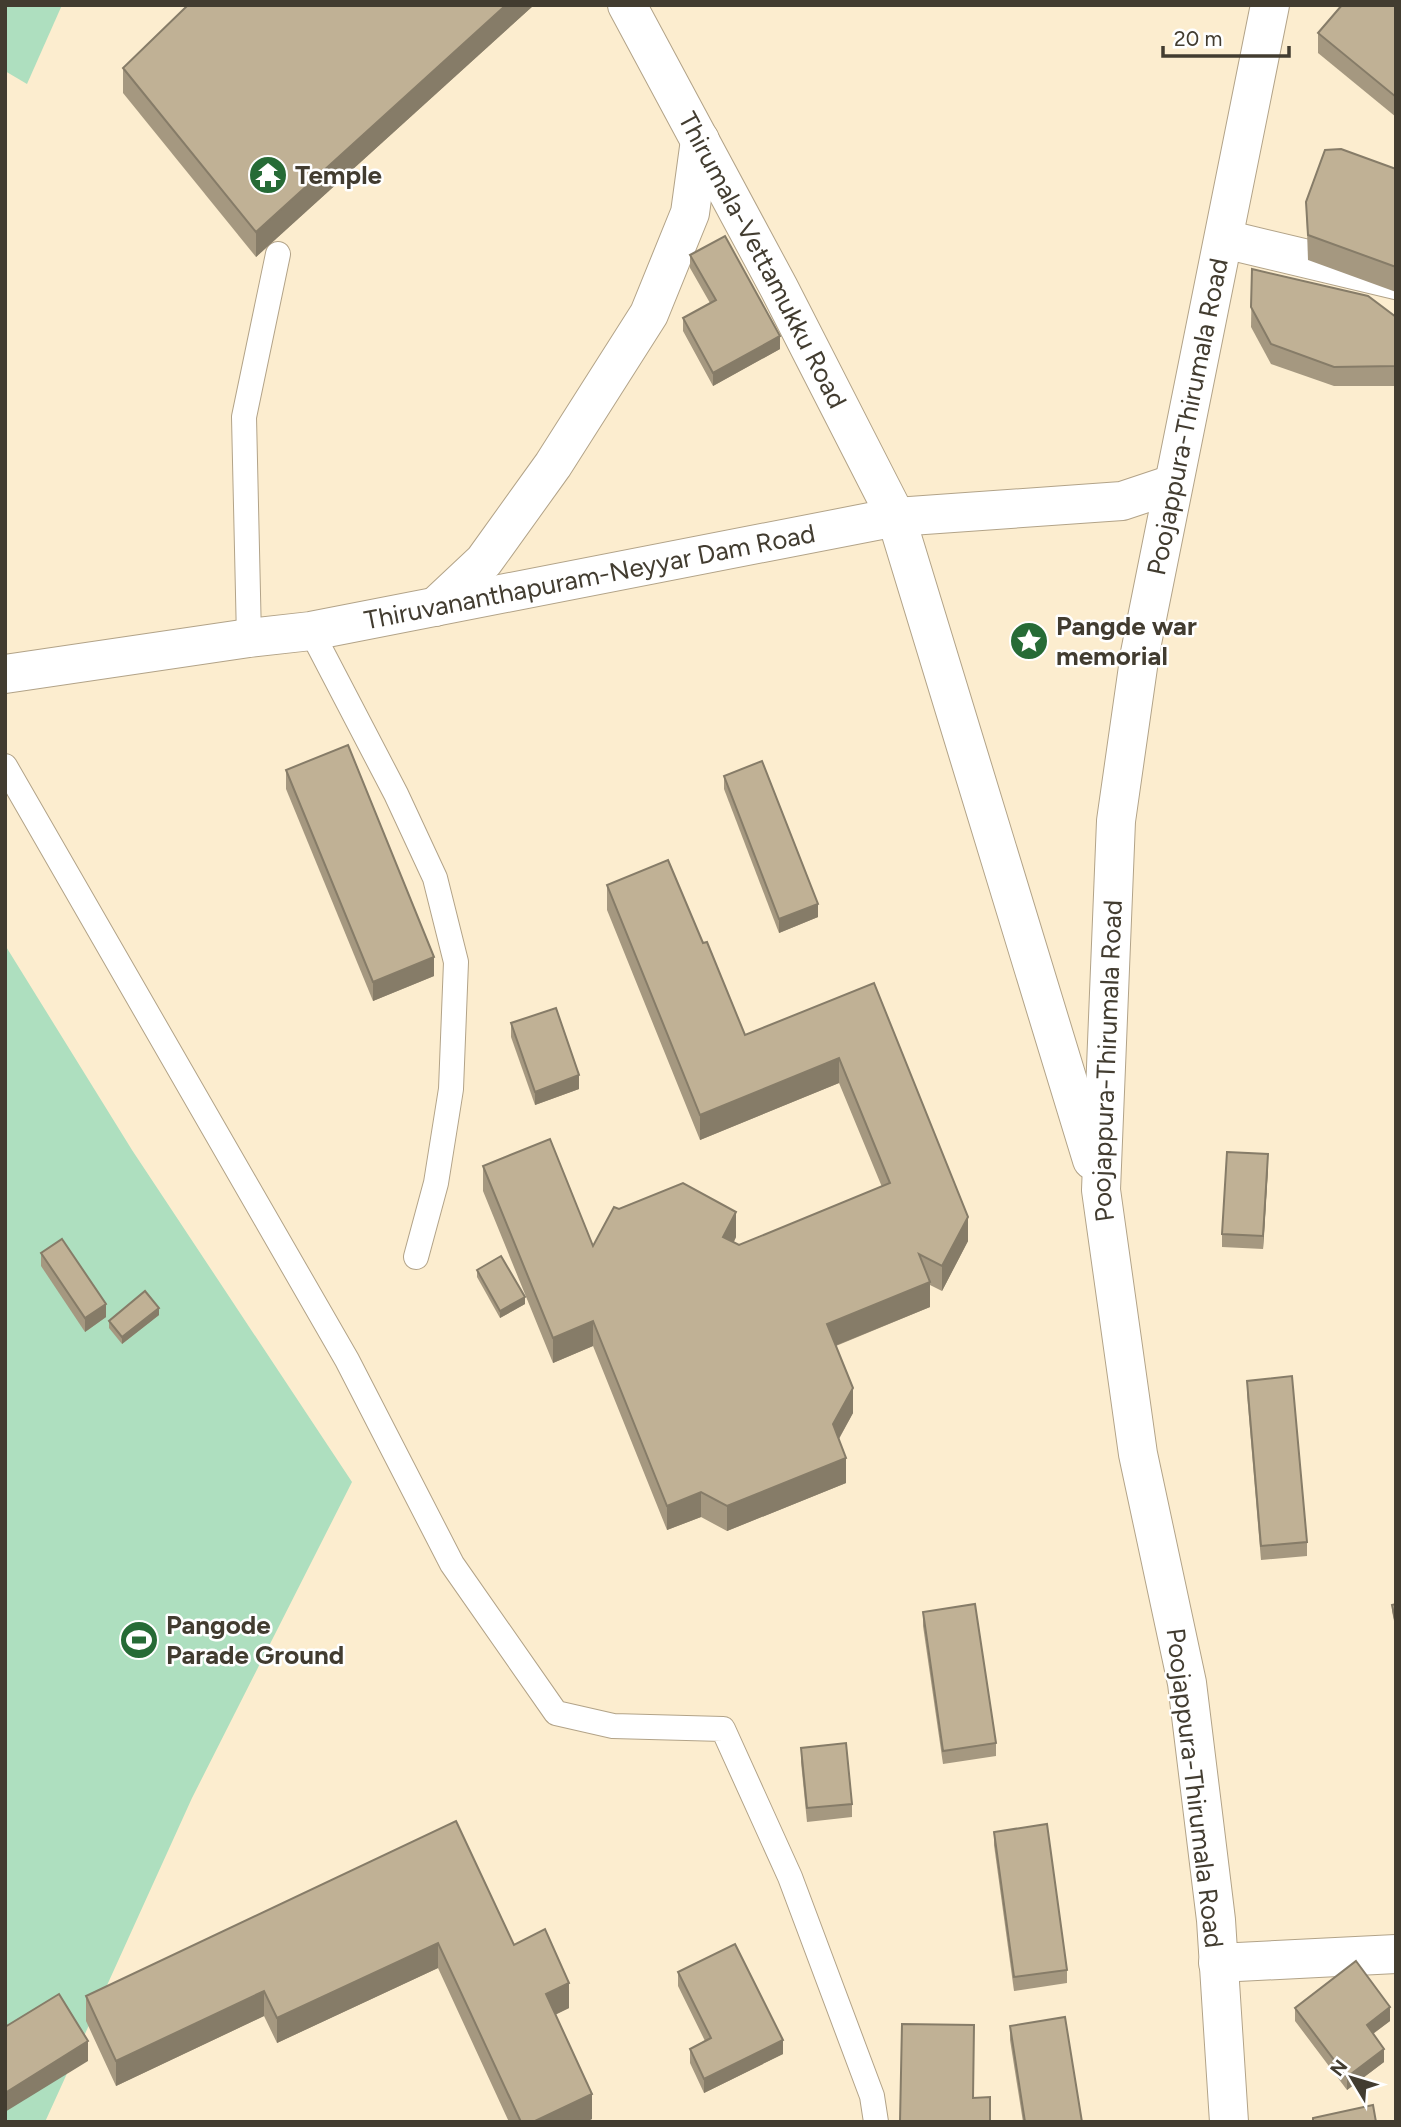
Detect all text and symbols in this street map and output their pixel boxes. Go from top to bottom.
scale bar [1163,14,1289,58]
text: 20 m [1174,26,1222,51]
street label: Thirumala-Vettamukku Road [672,107,854,414]
temple icon: Temple [247,154,289,196]
place label: Temple [295,159,382,191]
street label: Poojappura-Thirumala Road [1140,255,1235,578]
street label: Thiruvananthapuram-Neyyar Dam Road [362,517,818,636]
place label: Pangde war memorial [1056,610,1197,672]
place icon: Pangde war memorial [1008,620,1050,662]
street label: Poojappura-Thirumala Road [1085,899,1129,1224]
place label: Pangode Parade Ground [166,1609,344,1671]
sports icon: Pangode Parade Ground [118,1619,160,1661]
street label: Poojappura-Thirumala Road [1159,1626,1231,1950]
north arrow [1317,2043,1387,2113]
text: N [1325,2055,1353,2081]

